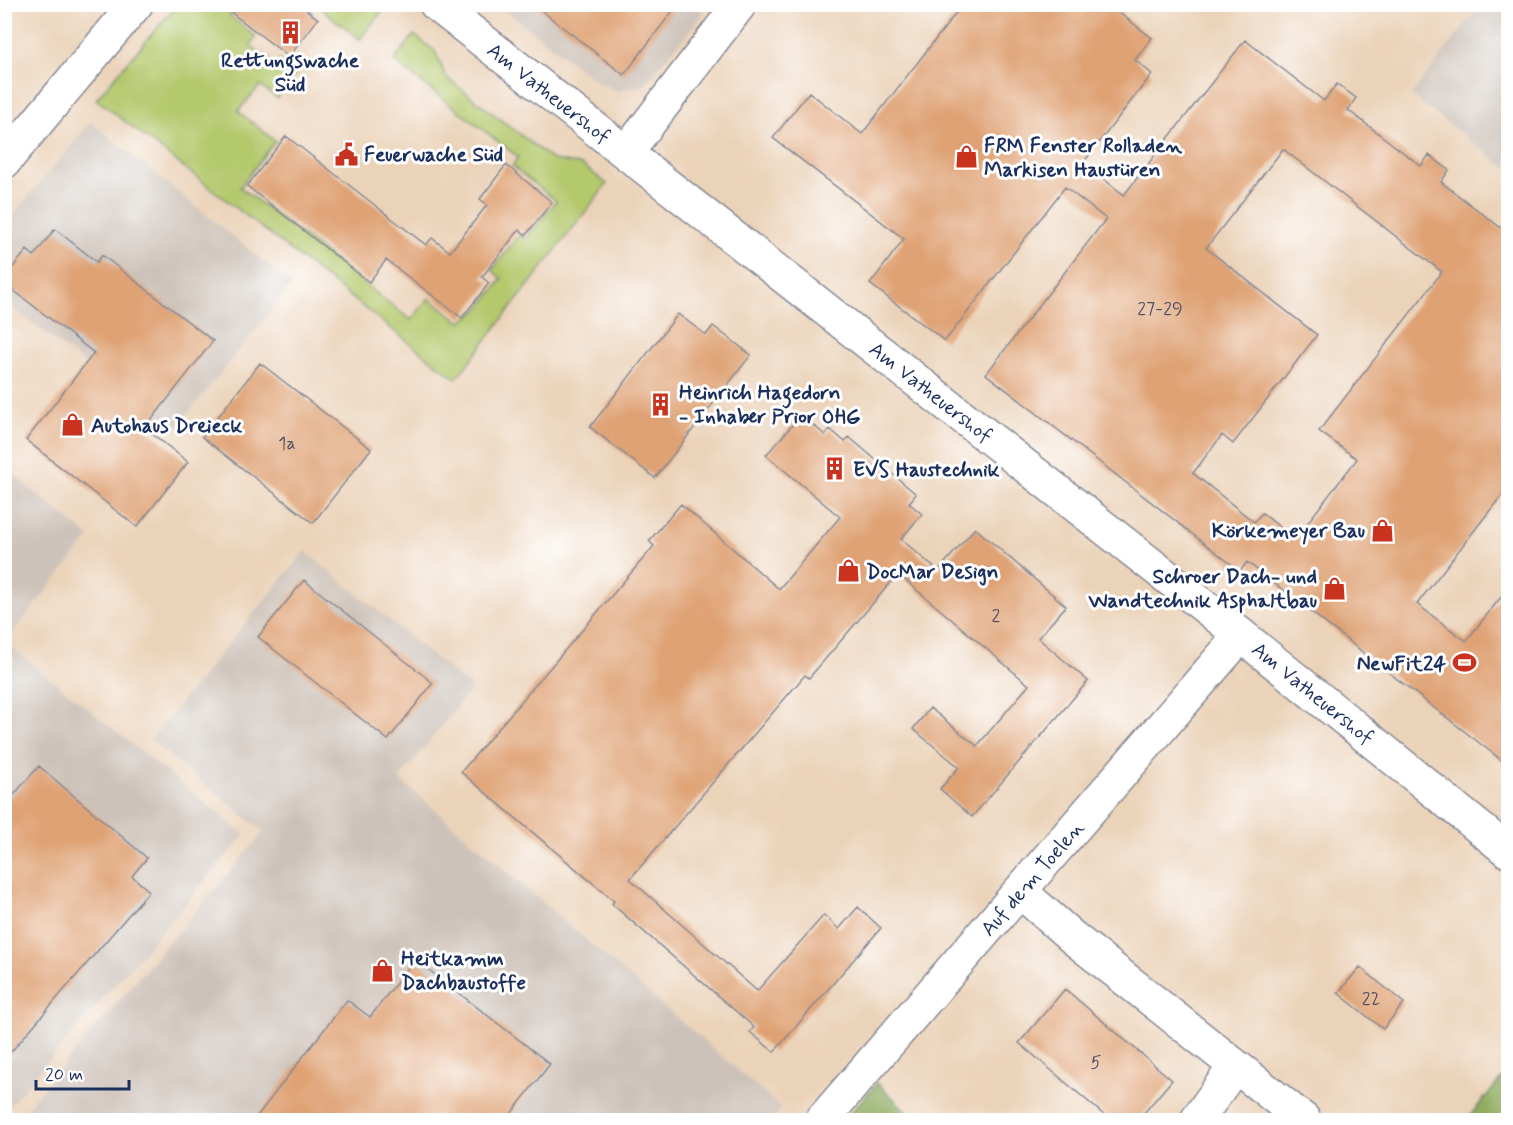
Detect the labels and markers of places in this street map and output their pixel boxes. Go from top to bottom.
building icon: Rettungswache Süd [277,19,303,45]
place label: Rettungswache Süd [221,47,360,99]
place label: FRM Fenster Rolladen Markisen Haustüren [984,132,1182,184]
public building icon: Feuerwache Süd [333,141,359,167]
place label: Feuerwache Süd [364,141,503,169]
shop icon: FRM Fenster Rolladen Markisen Haustüren [953,144,979,170]
place label: Heinrich Hagedorn - Inhaber Prior OHG [679,379,861,431]
building icon: Heinrich Hagedorn - Inhaber Prior OHG [648,391,674,417]
shop icon: Autohaus Dreieck [60,412,86,438]
place label: Autohaus Dreieck [91,412,242,440]
building icon: EVS Haustechnik [822,456,848,482]
place label: EVS Haustechnik [853,456,1000,484]
place label: Körkemeyer Bau [1212,517,1365,545]
shop icon: Körkemeyer Bau [1370,517,1396,543]
shop icon: DocMar Design [835,558,861,584]
place label: DocMar Design [866,558,999,586]
place label: Schroer Dach- und Wandtechnik Asphaltbau [1088,563,1317,615]
shop icon: Schroer Dach- und Wandtechnik Asphaltbau [1322,575,1348,601]
place label: NewFit24 [1357,650,1446,678]
sports icon: NewFit24 [1451,650,1477,676]
place label: Heitkamm Dachbaustoffe [401,945,526,997]
shop icon: Heitkamm Dachbaustoffe [370,957,396,983]

